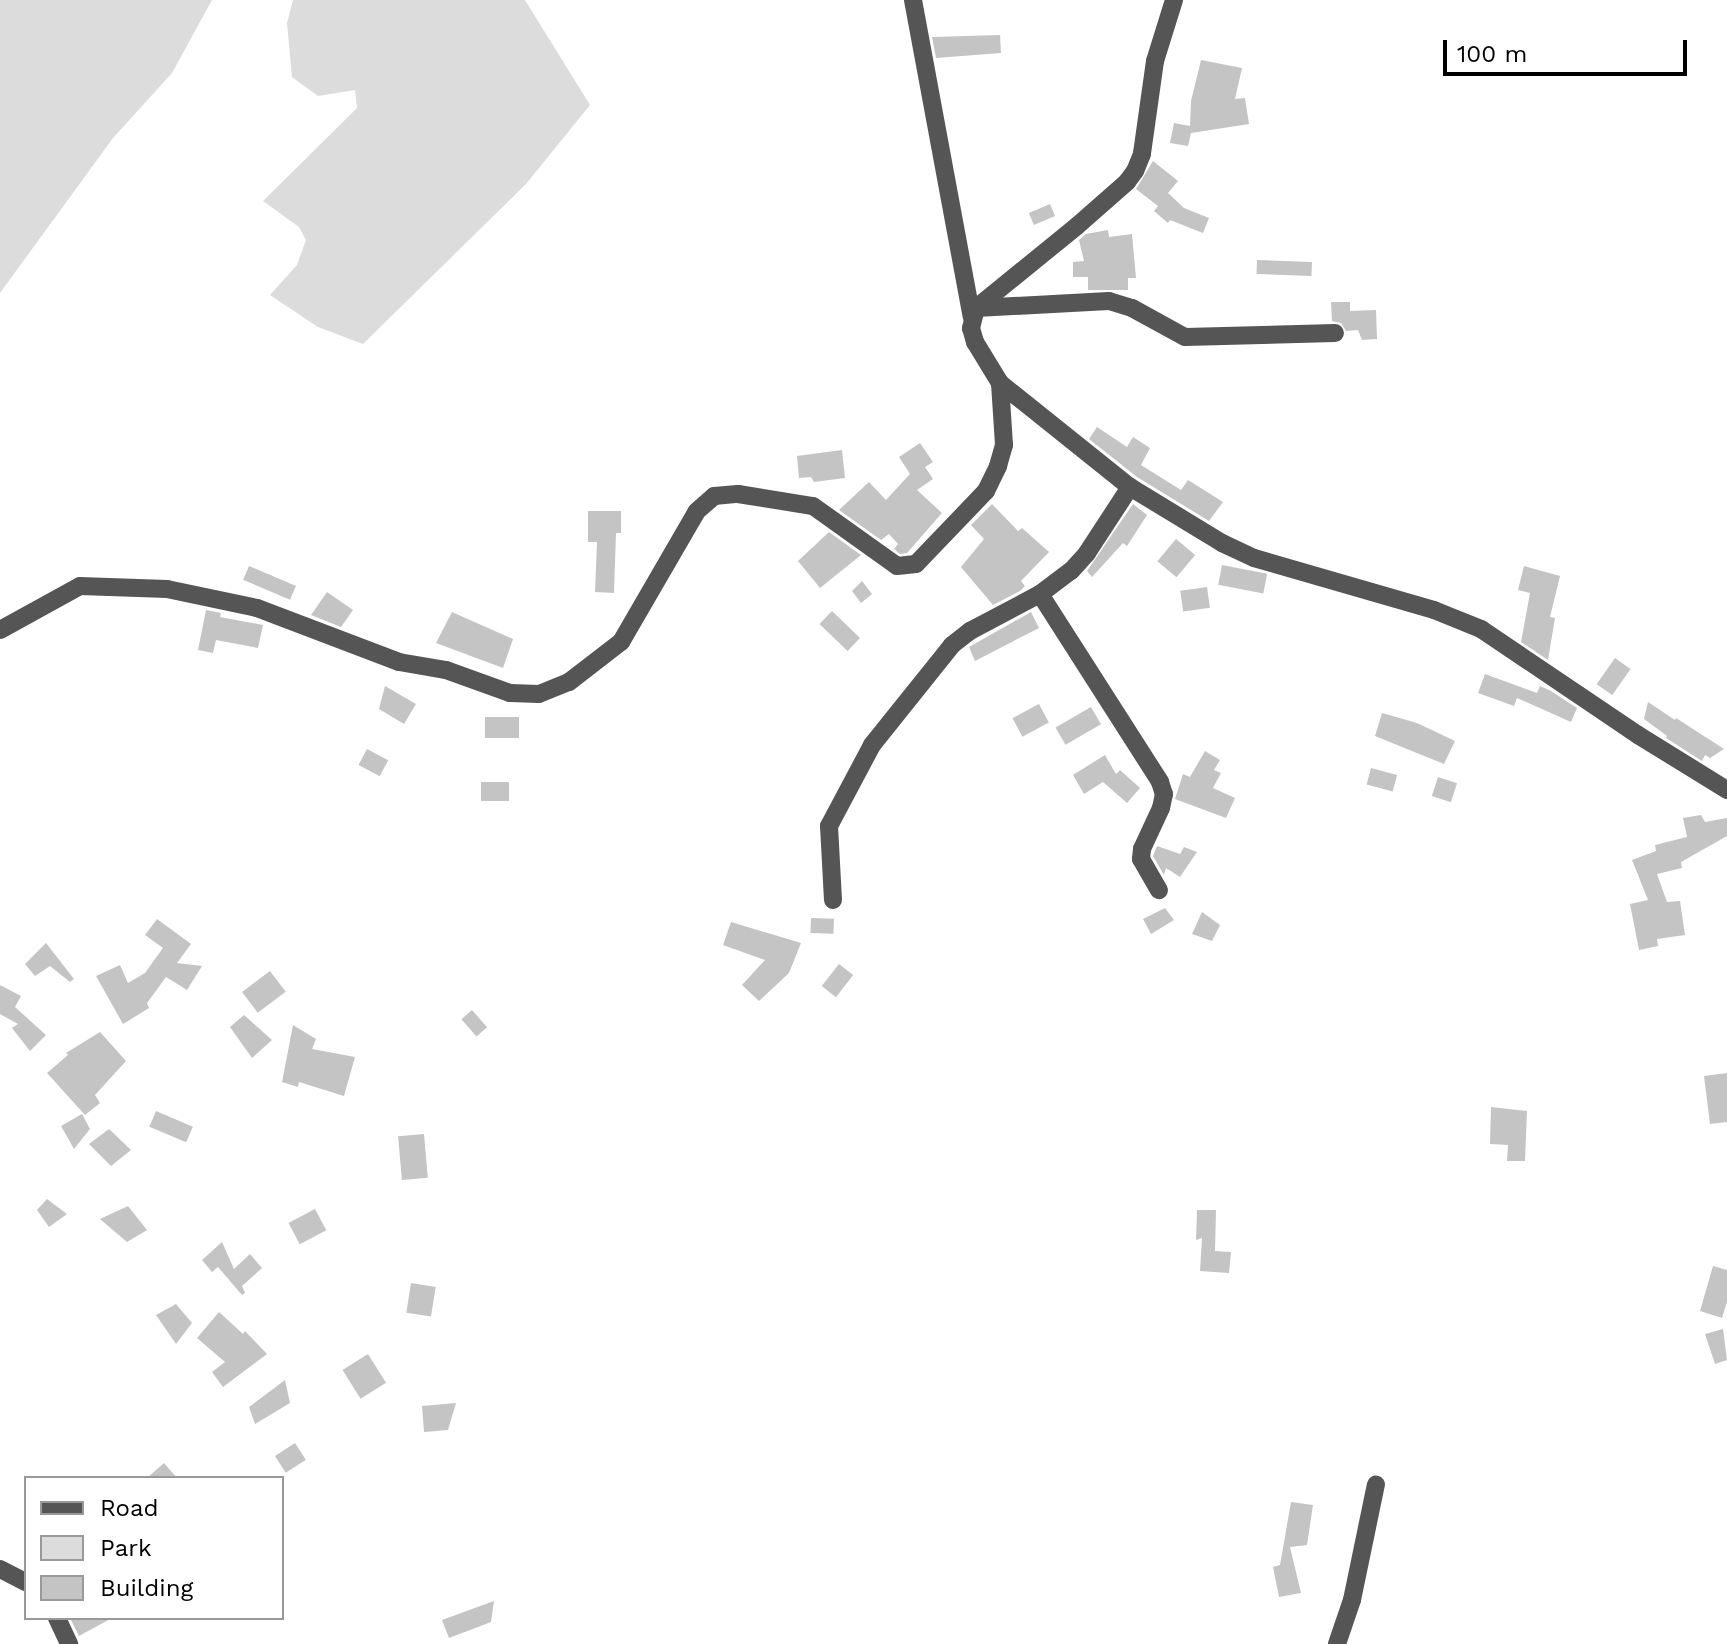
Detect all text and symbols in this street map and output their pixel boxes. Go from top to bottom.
scale bar [1447,24,1691,74]
text: 100 m [1457,40,1527,68]
legend [24,1476,284,1620]
text: Road [100,1494,159,1522]
text: Park [100,1534,152,1562]
text: Building [100,1574,193,1602]

